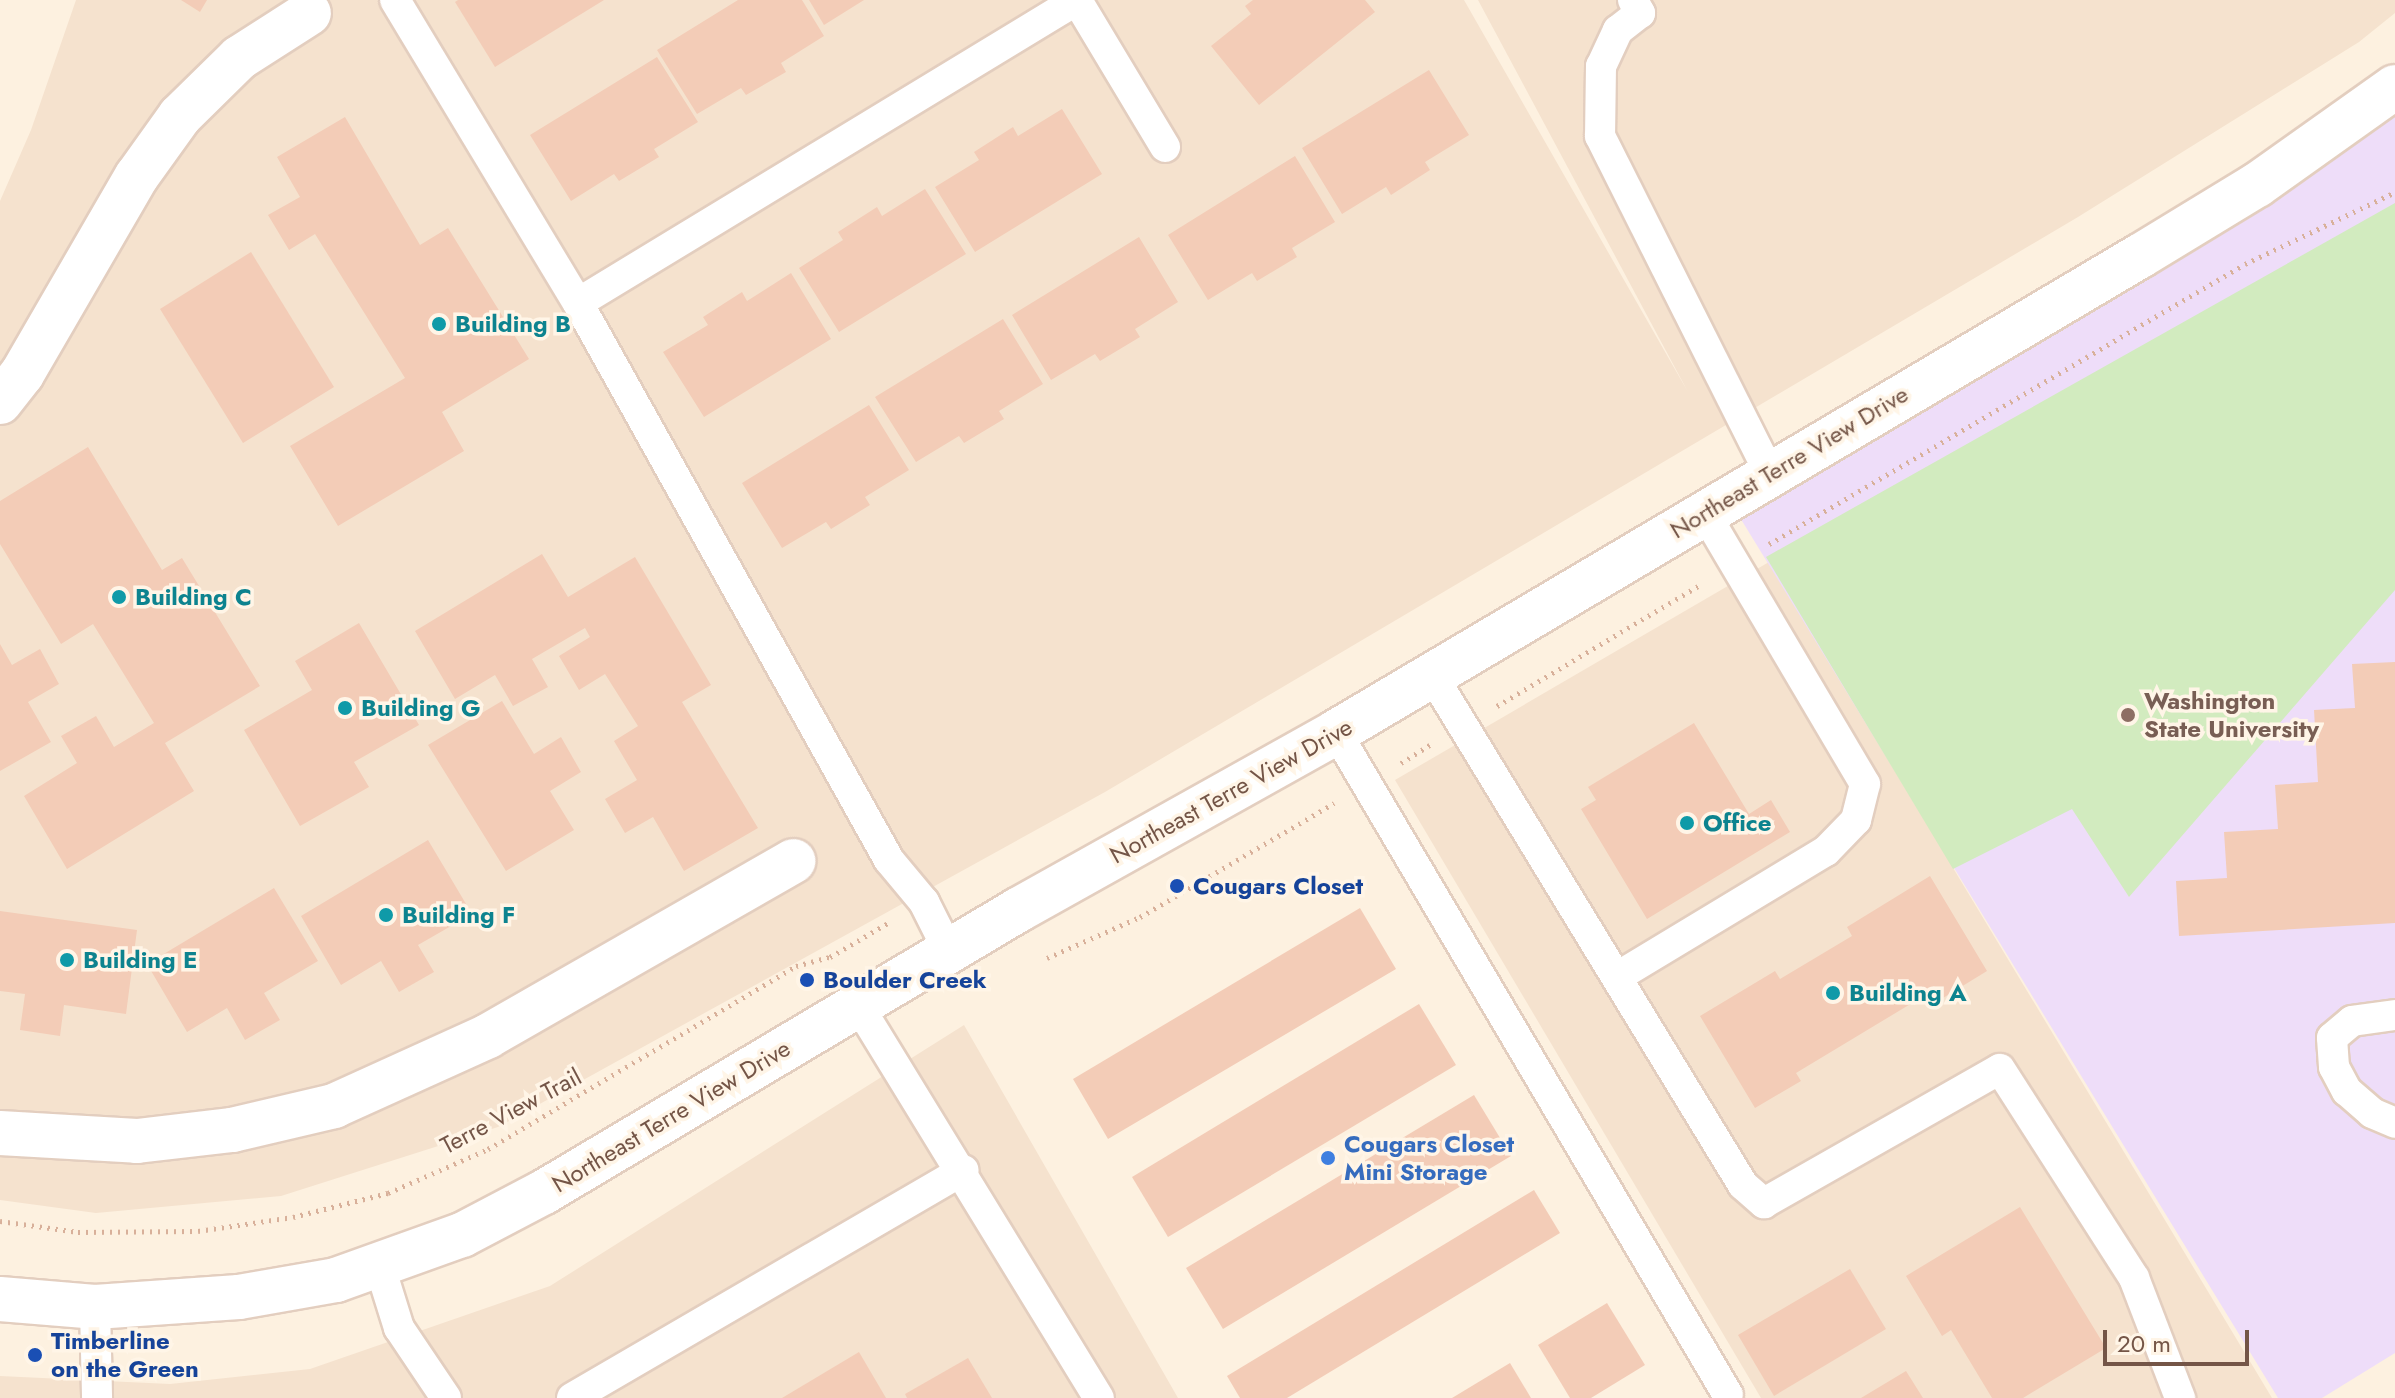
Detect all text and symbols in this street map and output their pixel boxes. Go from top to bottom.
place label: Building B [455,310,571,338]
marker: Building B [430,315,448,333]
street label: Northeast Terre View Drive [1665,379,1913,545]
place label: Building C [135,583,252,611]
marker: Building C [110,588,128,606]
place label: Washington State University [2144,687,2319,743]
place label: Building G [361,694,480,722]
marker: Building G [336,699,354,717]
marker: Washington State University [2119,706,2137,724]
street label: Northeast Terre View Drive [1105,712,1357,870]
place label: Office [1703,809,1771,837]
marker: Office [1678,814,1696,832]
place label: Cougars Closet [1193,872,1363,900]
marker: Cougars Closet [1168,877,1186,895]
place label: Building F [402,901,515,929]
marker: Building F [377,906,395,924]
place label: Building E [83,946,197,974]
marker: Building E [58,951,76,969]
place label: Boulder Creek [823,966,987,994]
marker: Boulder Creek [798,971,816,989]
place label: Building A [1849,979,1967,1007]
marker: Building A [1824,984,1842,1002]
street label: Northeast Terre View Drive [547,1033,795,1199]
street label: Terre View Trail [436,1062,586,1160]
place label: Cougars Closet Mini Storage [1344,1130,1514,1186]
marker: Cougars Closet Mini Storage [1319,1149,1337,1167]
scale bar [2107,1314,2253,1364]
text: 20 m [2117,1326,2171,1361]
place label: Timberline on the Green [51,1327,199,1383]
marker: Timberline on the Green [26,1346,44,1364]

